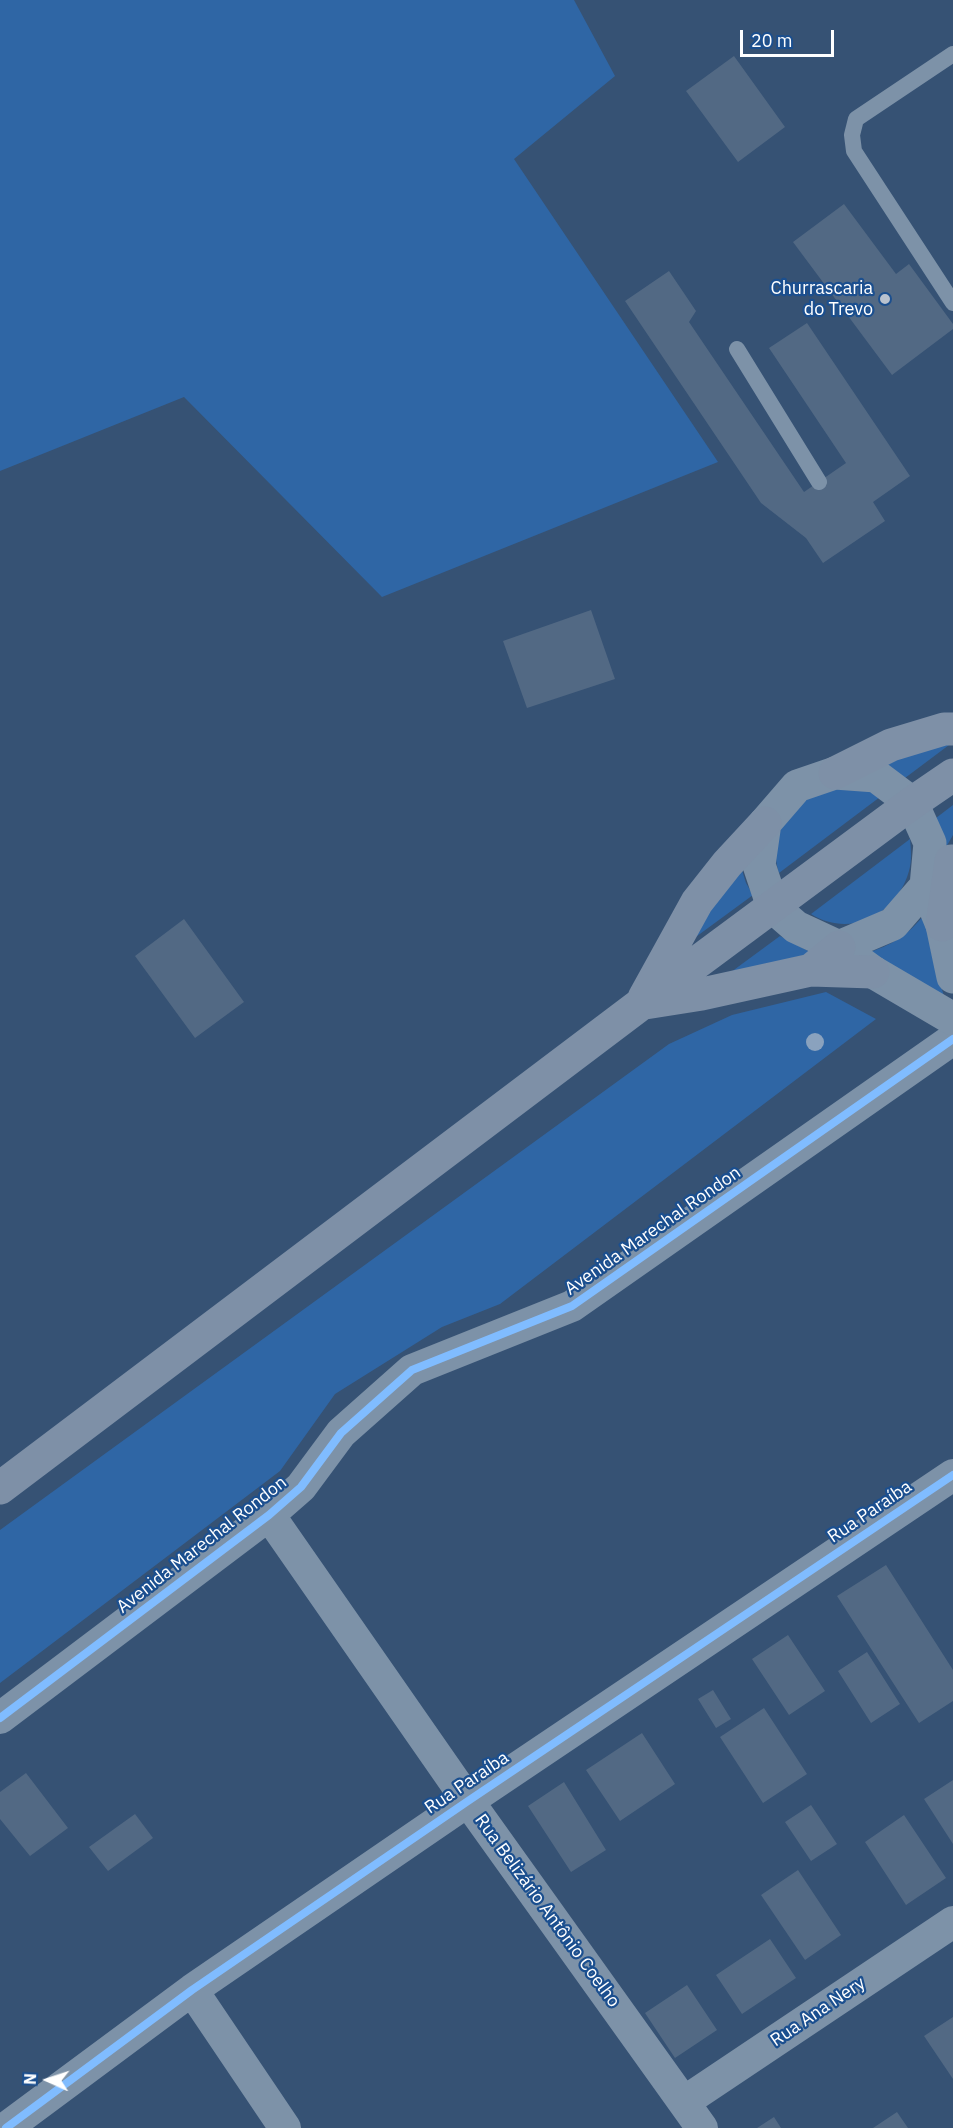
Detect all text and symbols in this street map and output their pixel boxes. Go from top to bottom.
scale bar [743,18,838,56]
text: 20 m [751,29,793,52]
place label: Churrascaria do Trevo [770,278,873,320]
marker: Churrascaria do Trevo [878,292,892,306]
street label: Avenida Marechal Rondon [561,1162,745,1300]
street label: Avenida Marechal Rondon [113,1472,291,1618]
street label: Rua Paraíba [824,1476,916,1548]
street label: Rua Paraíba [421,1747,513,1819]
street label: Rua Belizário Antônio Coelho [470,1810,624,2012]
street label: Rua Ana Nery [767,1972,869,2052]
north arrow [18,2050,78,2110]
text: N [20,2073,40,2085]

